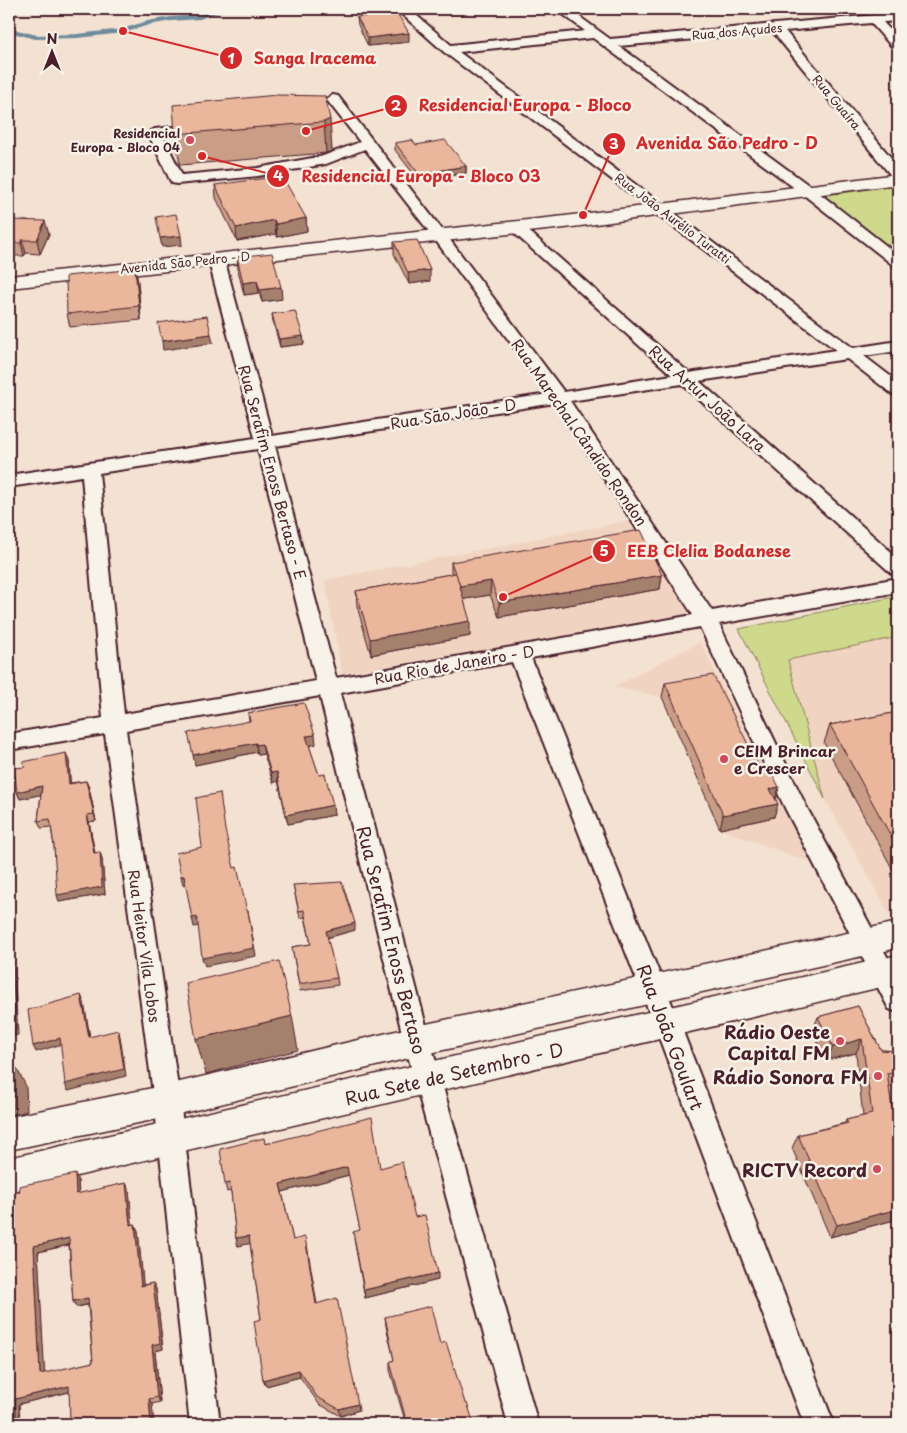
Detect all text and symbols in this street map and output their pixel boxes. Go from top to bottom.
street label: Rua dos Açudes [691,18,783,44]
north arrow [28,28,78,78]
text: N [46,28,58,49]
callout: Sanga Iracema [219,43,387,74]
text: Sanga Iracema [254,45,377,69]
text: 1 [227,46,235,69]
street label: Rua Guaíra [809,71,866,134]
callout: Residencial Europa - Bloco [383,90,642,121]
text: Residencial Europa - Bloco [419,92,632,116]
text: 2 [391,93,402,116]
place label: Residencial Europa - Bloco 04 [71,124,180,156]
callout: Avenida São Pedro - D [601,128,828,159]
text: Avenida São Pedro - D [635,130,818,154]
text: 3 [609,131,619,154]
marker: Residencial Europa - Bloco 04 [184,134,196,146]
callout: Residencial Europa - Bloco 03 [265,161,552,192]
text: 4 [273,163,283,186]
text: Residencial Europa - Bloco 03 [301,163,541,187]
street label: Rua João Aurélio Turatti [611,168,735,268]
street label: Avenida São Pedro - D [119,246,251,278]
street label: Rua Marechal Cândido Rondon [506,334,654,530]
street label: Rua Artur João Lara [644,339,772,457]
street label: Rua Serafim Enoss Bertaso - E [233,362,313,582]
street label: Rua São João - D [388,392,518,434]
callout: EEB Clelia Bodanese [591,536,801,567]
text: 5 [599,538,609,561]
text: EEB Clelia Bodanese [627,538,791,562]
street label: Rua Rio de Janeiro - D [372,639,536,689]
place label: CEIM Brincar e Crescer [734,739,836,779]
marker: CEIM Brincar e Crescer [718,753,730,765]
street label: Rua Serafim Enoss Bertaso [351,823,433,1057]
street label: Rua Heitor Vila Lobos [123,868,167,1024]
street label: Rua João Goulart [631,960,711,1114]
place label: Rádio Oeste Capital FM [724,1018,830,1066]
street label: Rua Sete de Setembro - D [342,1035,566,1111]
marker: Rádio Oeste Capital FM [834,1035,846,1047]
place label: Rádio Sonora FM [713,1063,868,1090]
marker: Rádio Sonora FM [872,1070,884,1082]
place label: RICTV Record [742,1156,867,1183]
marker: RICTV Record [871,1163,883,1175]

